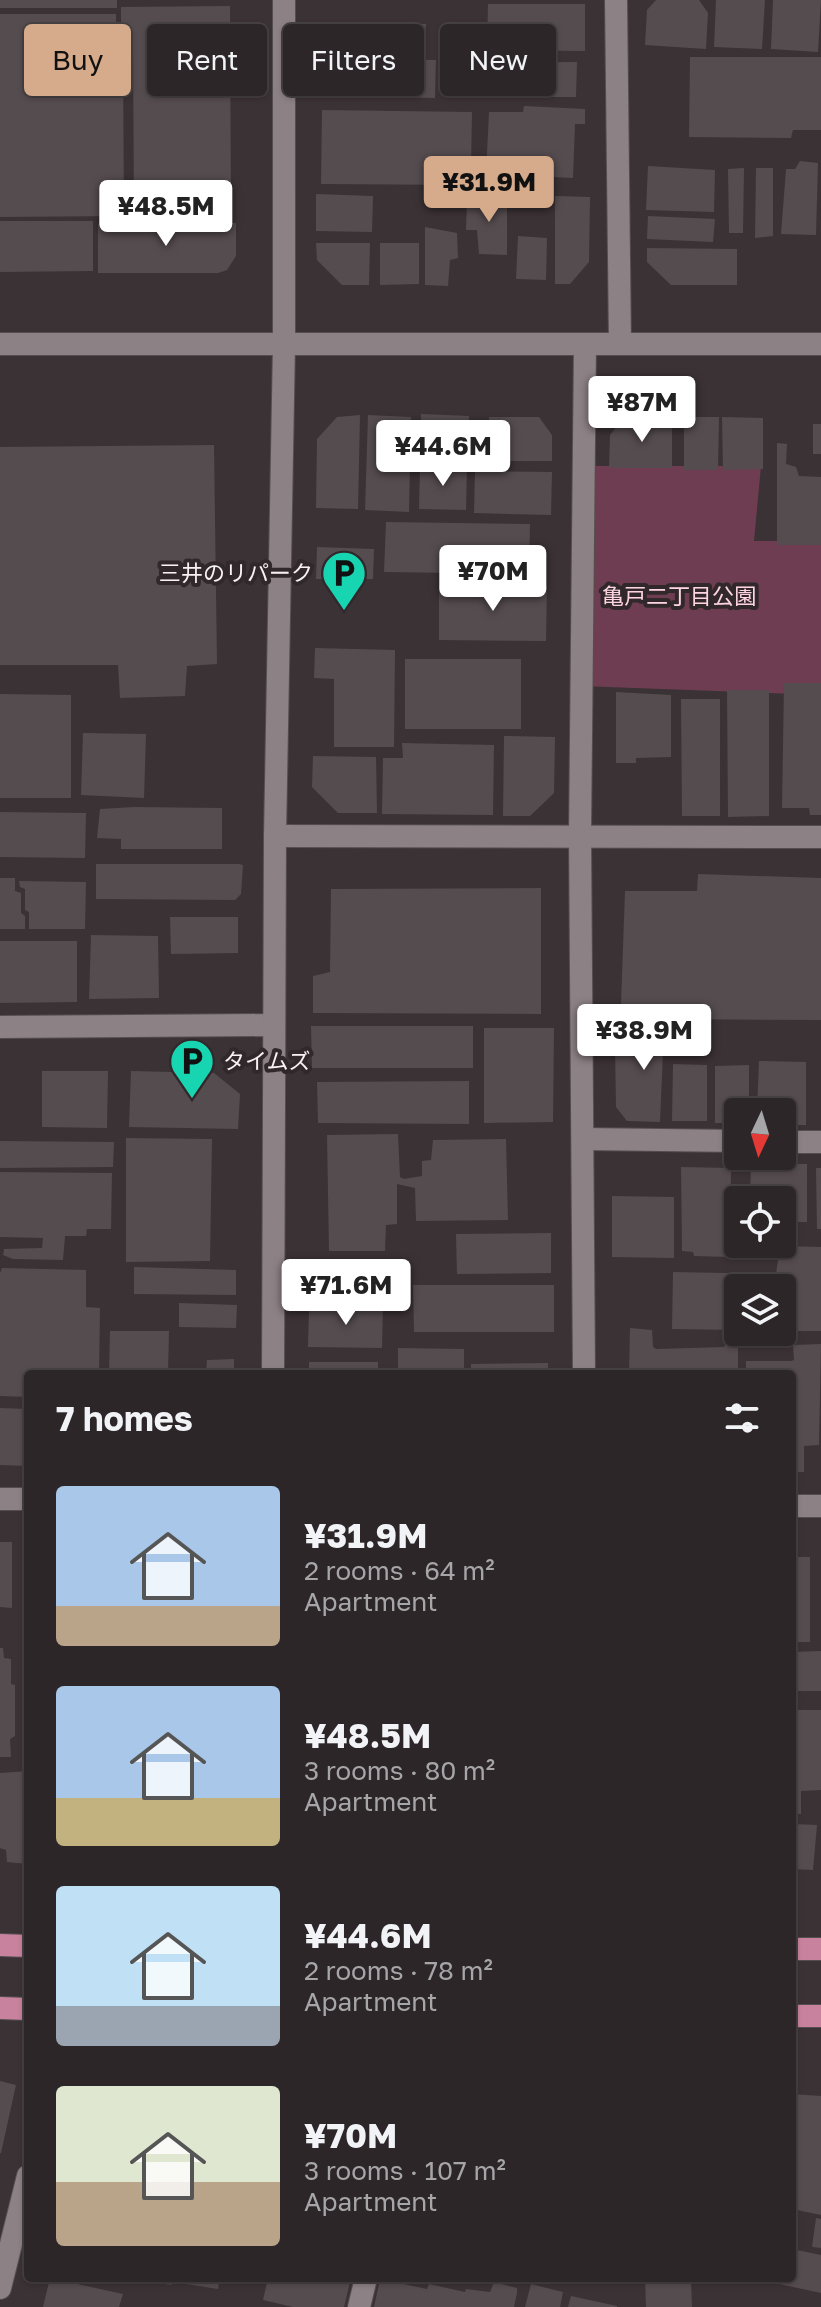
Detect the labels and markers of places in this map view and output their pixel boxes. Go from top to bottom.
pin: ¥31.9M [424,156,554,224]
pin: ¥48.5M [101,180,231,248]
pin: ¥87M [595,376,689,444]
pin: ¥44.6M [378,420,508,488]
pin: ¥70M [446,545,540,613]
parking icon: 三井のリパーク [320,549,368,612]
place label: 三井のリパーク [159,559,313,586]
pin: ¥38.9M [579,1004,709,1072]
parking icon: タイムズ [168,1037,216,1100]
place label: タイムズ [223,1047,311,1074]
pin: ¥71.6M [281,1259,411,1327]

